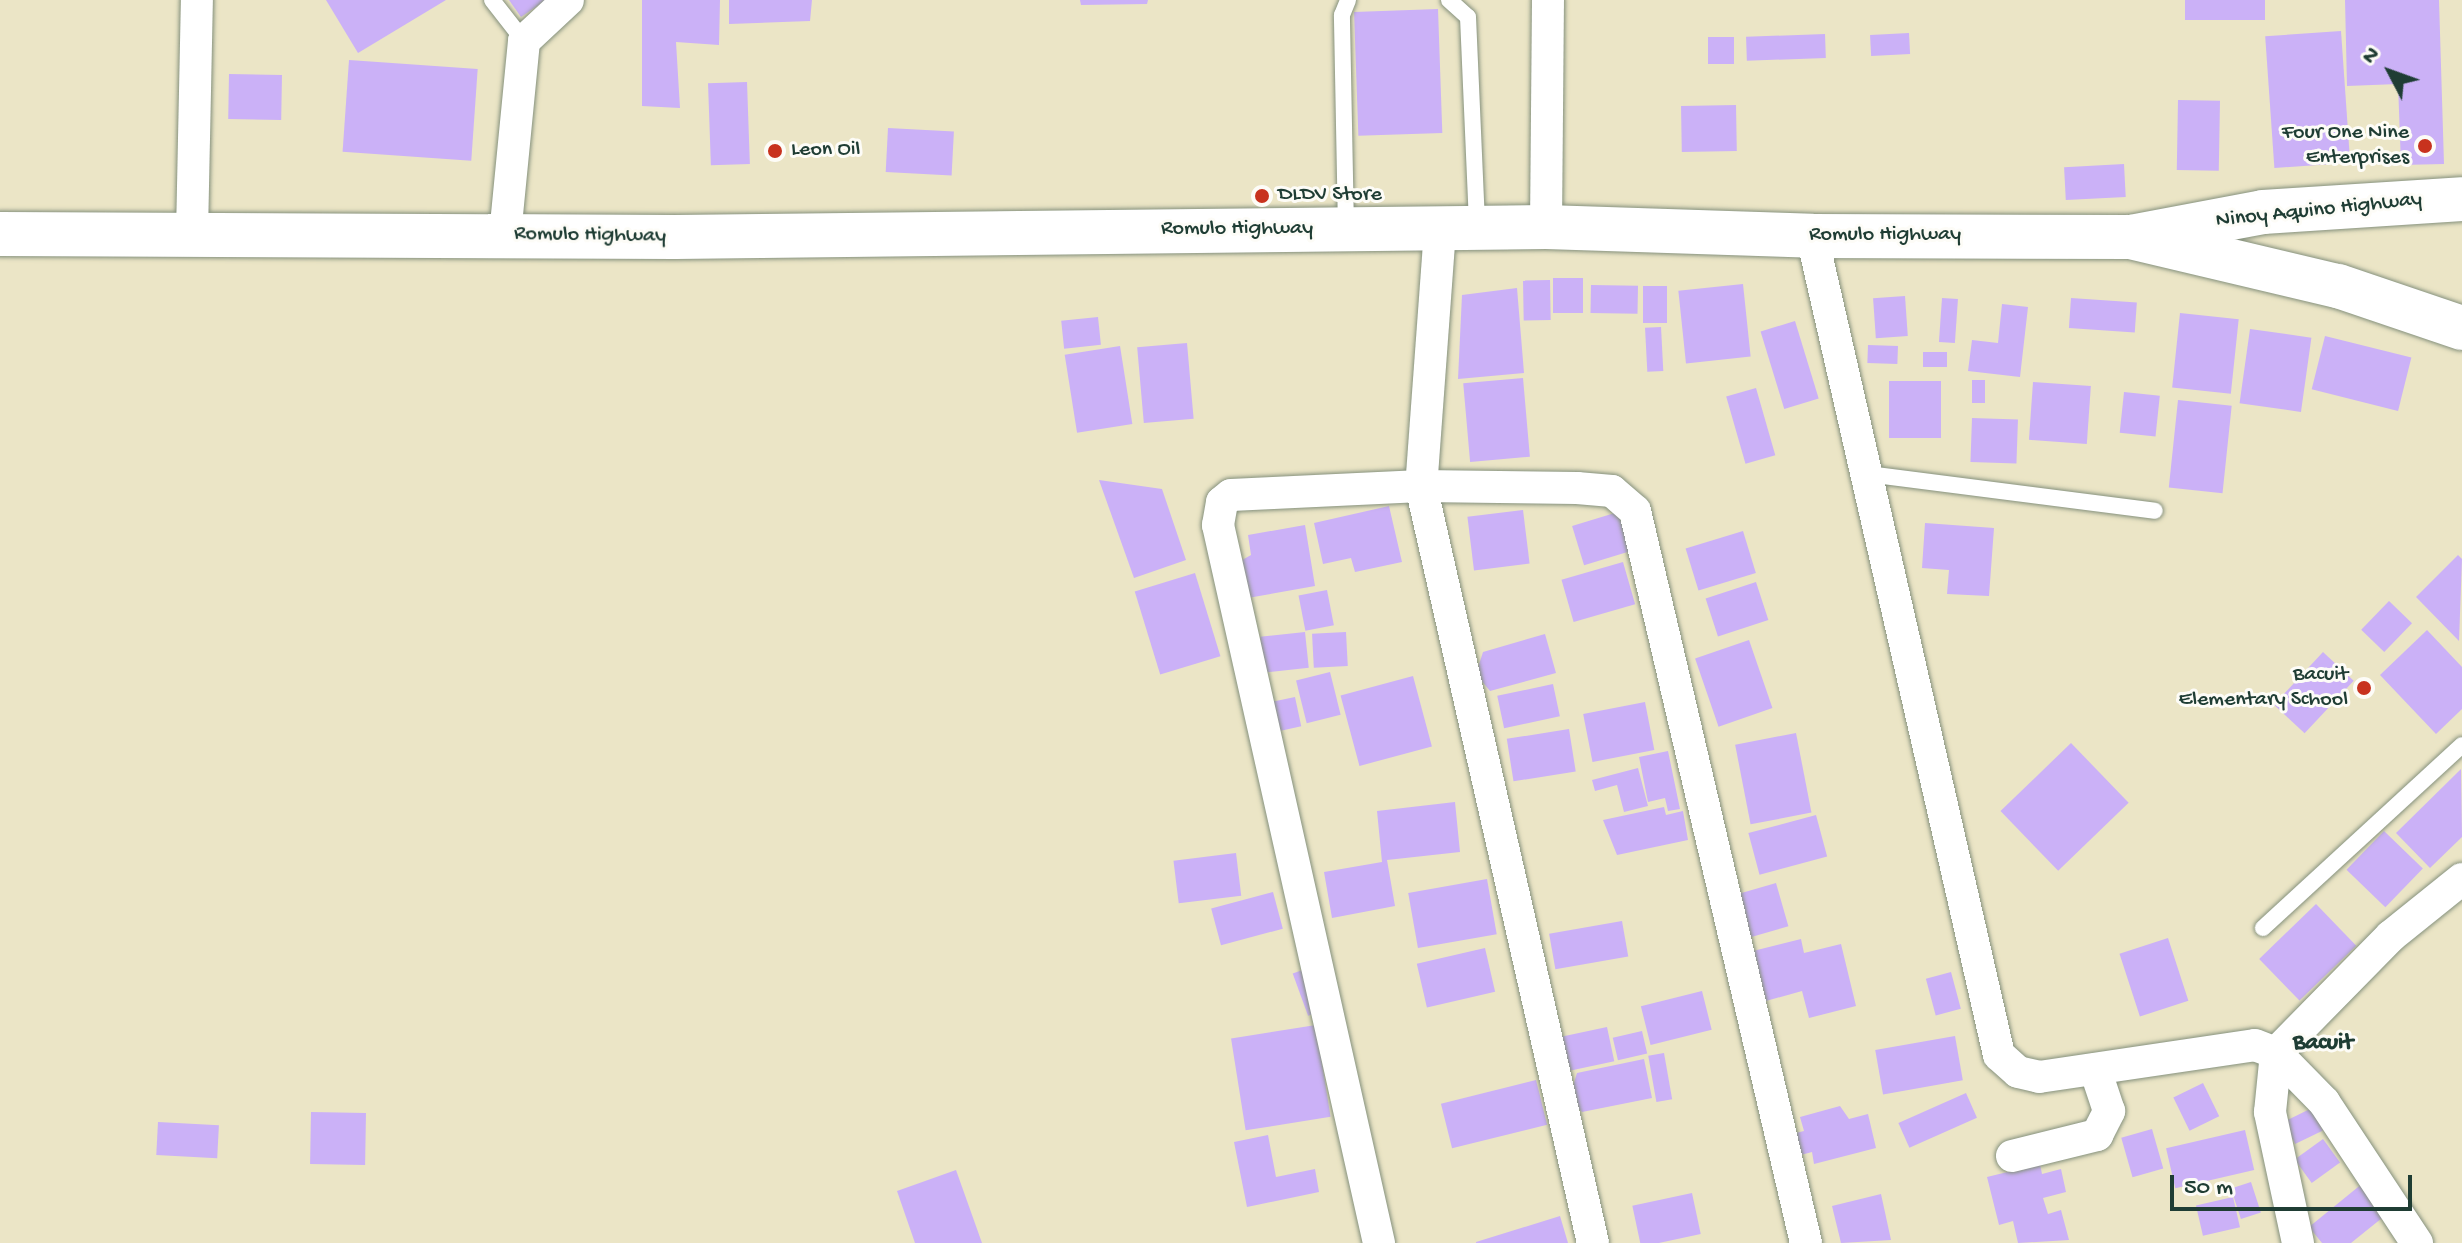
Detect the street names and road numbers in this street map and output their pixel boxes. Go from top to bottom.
street label: Ninoy Aquino Highway [2215,187,2423,235]
street label: Romulo Highway [1161,217,1313,243]
street label: Romulo Highway [514,221,666,251]
street label: Romulo Highway [1809,223,1961,249]

